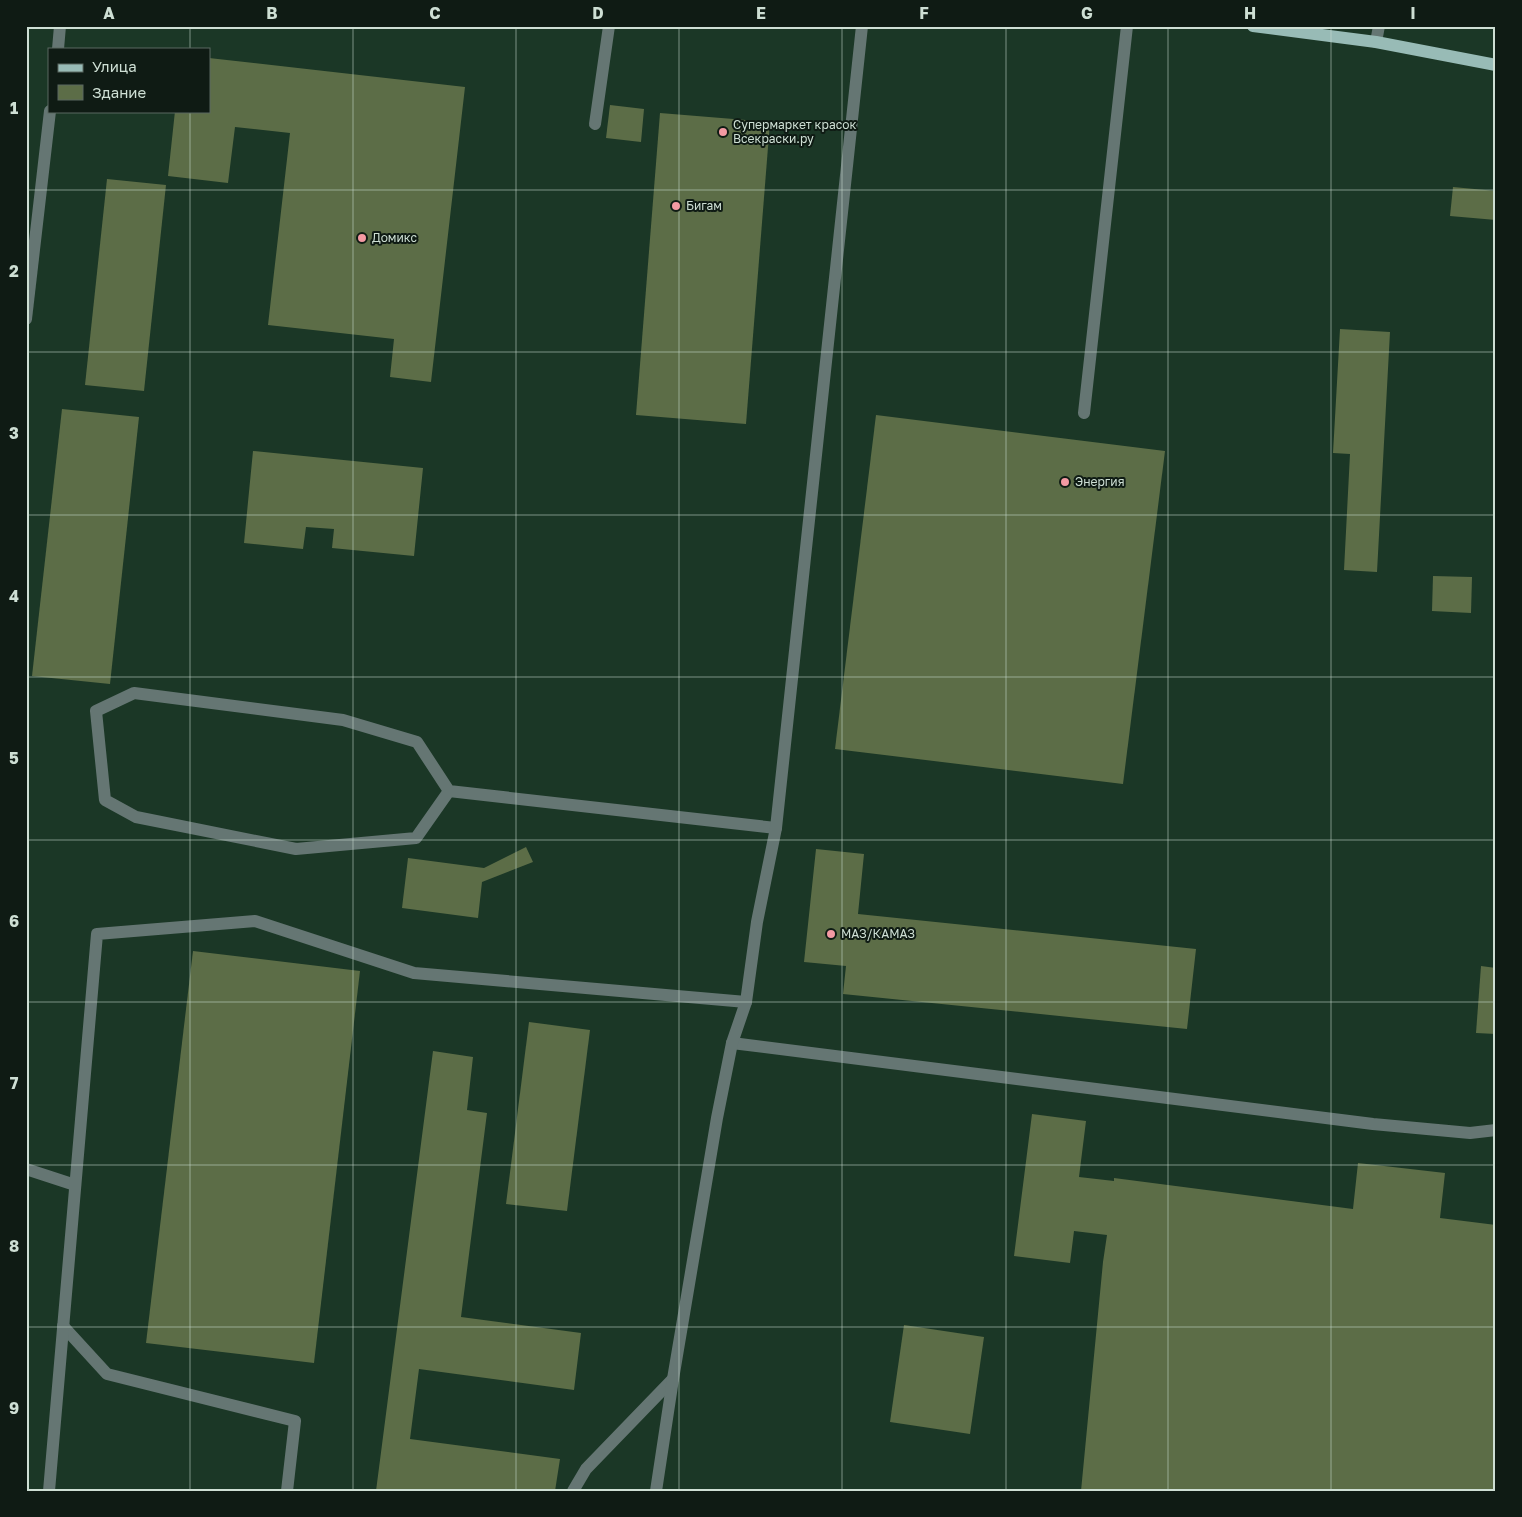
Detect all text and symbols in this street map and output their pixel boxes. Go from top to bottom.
text: A [103,3,115,23]
text: B [266,3,278,23]
text: C [429,3,441,23]
text: D [592,3,604,23]
text: E [756,3,766,23]
text: F [919,3,929,23]
text: G [1081,3,1093,23]
text: H [1244,3,1256,23]
text: I [1410,3,1416,23]
legend [48,48,210,112]
text: Улица [92,57,137,75]
text: Здание [92,83,146,101]
text: 1 [10,98,18,118]
place label: Супермаркет красок Всекраски.ру [733,117,856,146]
marker: Супермаркет красок Всекраски.ру [717,126,729,138]
place label: Бигам [686,198,722,213]
marker: Бигам [670,200,682,212]
place label: Домикс [372,230,417,245]
marker: Домикс [356,232,368,244]
text: 2 [9,261,19,281]
text: 3 [9,423,19,443]
place label: Энергия [1075,474,1125,489]
marker: Энергия [1059,476,1071,488]
text: 4 [9,586,19,606]
text: 5 [9,748,19,768]
text: 6 [9,911,19,931]
place label: МАЗ/КАМАЗ [841,926,915,941]
marker: МАЗ/КАМАЗ [825,928,837,940]
text: 7 [10,1073,19,1093]
text: 8 [9,1236,19,1256]
text: 9 [9,1398,19,1418]

